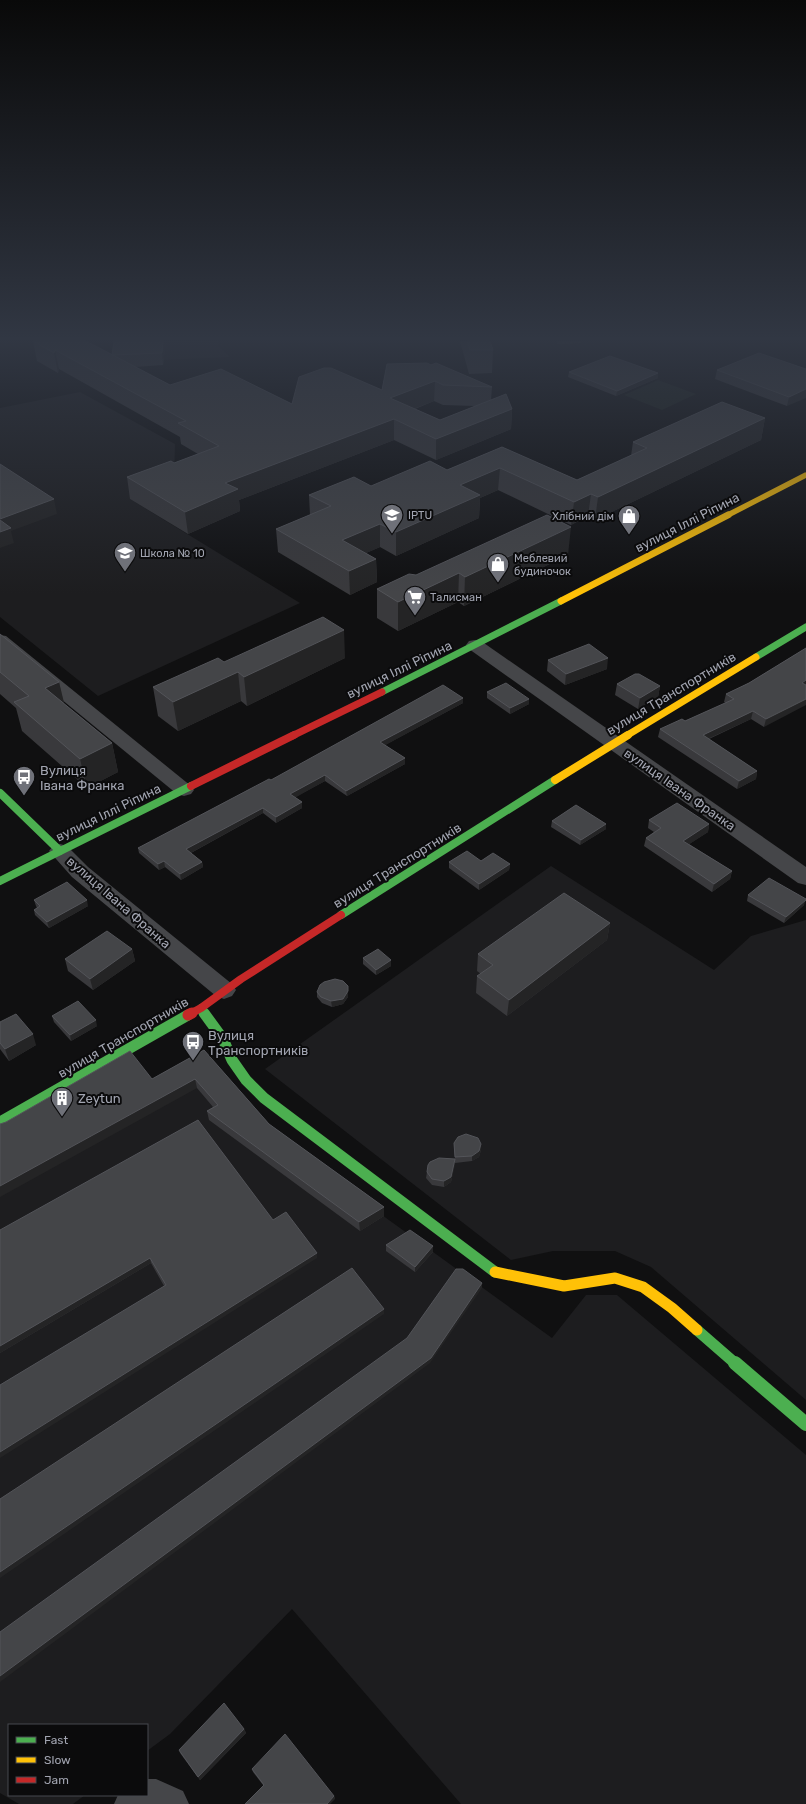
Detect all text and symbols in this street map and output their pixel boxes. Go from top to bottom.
street label: вулиця Іллі Ріпина [633,490,742,555]
school or university icon: IPTU [379,502,405,535]
shop icon: Хлібний дім [616,503,642,536]
place label: IPTU [408,509,432,522]
place label: Хлібний дім [552,510,614,523]
school or university icon: Школа № 10 [112,540,138,573]
place label: Школа № 10 [140,547,205,560]
shop icon: Меблевий будиночок [485,551,511,584]
place label: Меблевий будиночок [514,552,571,578]
supermarket icon: Талисман [402,584,428,617]
place label: Талисман [430,591,482,604]
street label: вулиця Іллі Ріпина [344,638,454,701]
street label: вулиця Транспортників [604,649,739,738]
street label: вулиця Івана Франка [621,745,738,833]
place label: Вулиця Івана Франка [40,763,124,793]
bus stop icon: Вулиця Івана Франка [11,764,37,797]
street label: вулиця Іллі Ріпина [53,781,163,844]
street label: вулиця Транспортників [330,820,464,911]
street label: вулиця Івана Франка [64,853,173,951]
street label: вулиця Транспортників [55,994,191,1081]
place label: Вулиця Транспортників [208,1028,308,1058]
bus stop icon: Вулиця Транспортників [180,1029,206,1062]
building icon: Zeytun [49,1085,75,1118]
place label: Zeytun [78,1091,121,1106]
legend [8,1724,148,1796]
text: Fast [44,1733,68,1747]
text: Slow [44,1753,71,1767]
text: Jam [44,1773,69,1787]

